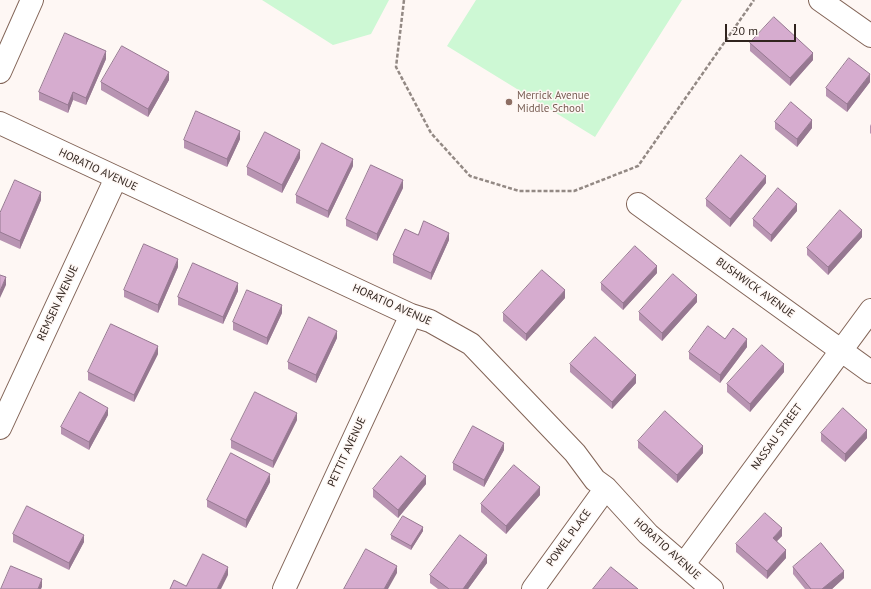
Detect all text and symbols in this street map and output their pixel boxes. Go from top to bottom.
scale bar [727,16,798,42]
text: 20 m [732,23,758,38]
place label: Merrick Avenue Middle School [517,89,589,115]
marker: Merrick Avenue Middle School [504,97,514,107]
street label: HORATIO AVENUE [57,146,139,194]
street label: BUSHWICK AVENUE [713,255,797,321]
street label: REMSEN AVENUE [35,263,81,343]
street label: HORATIO AVENUE [350,282,434,328]
street label: NASSAU STREET [749,401,805,473]
street label: PETTIT AVENUE [325,415,369,489]
street label: POWEL PLACE [544,507,594,569]
street label: HORATIO AVENUE [631,516,703,582]

